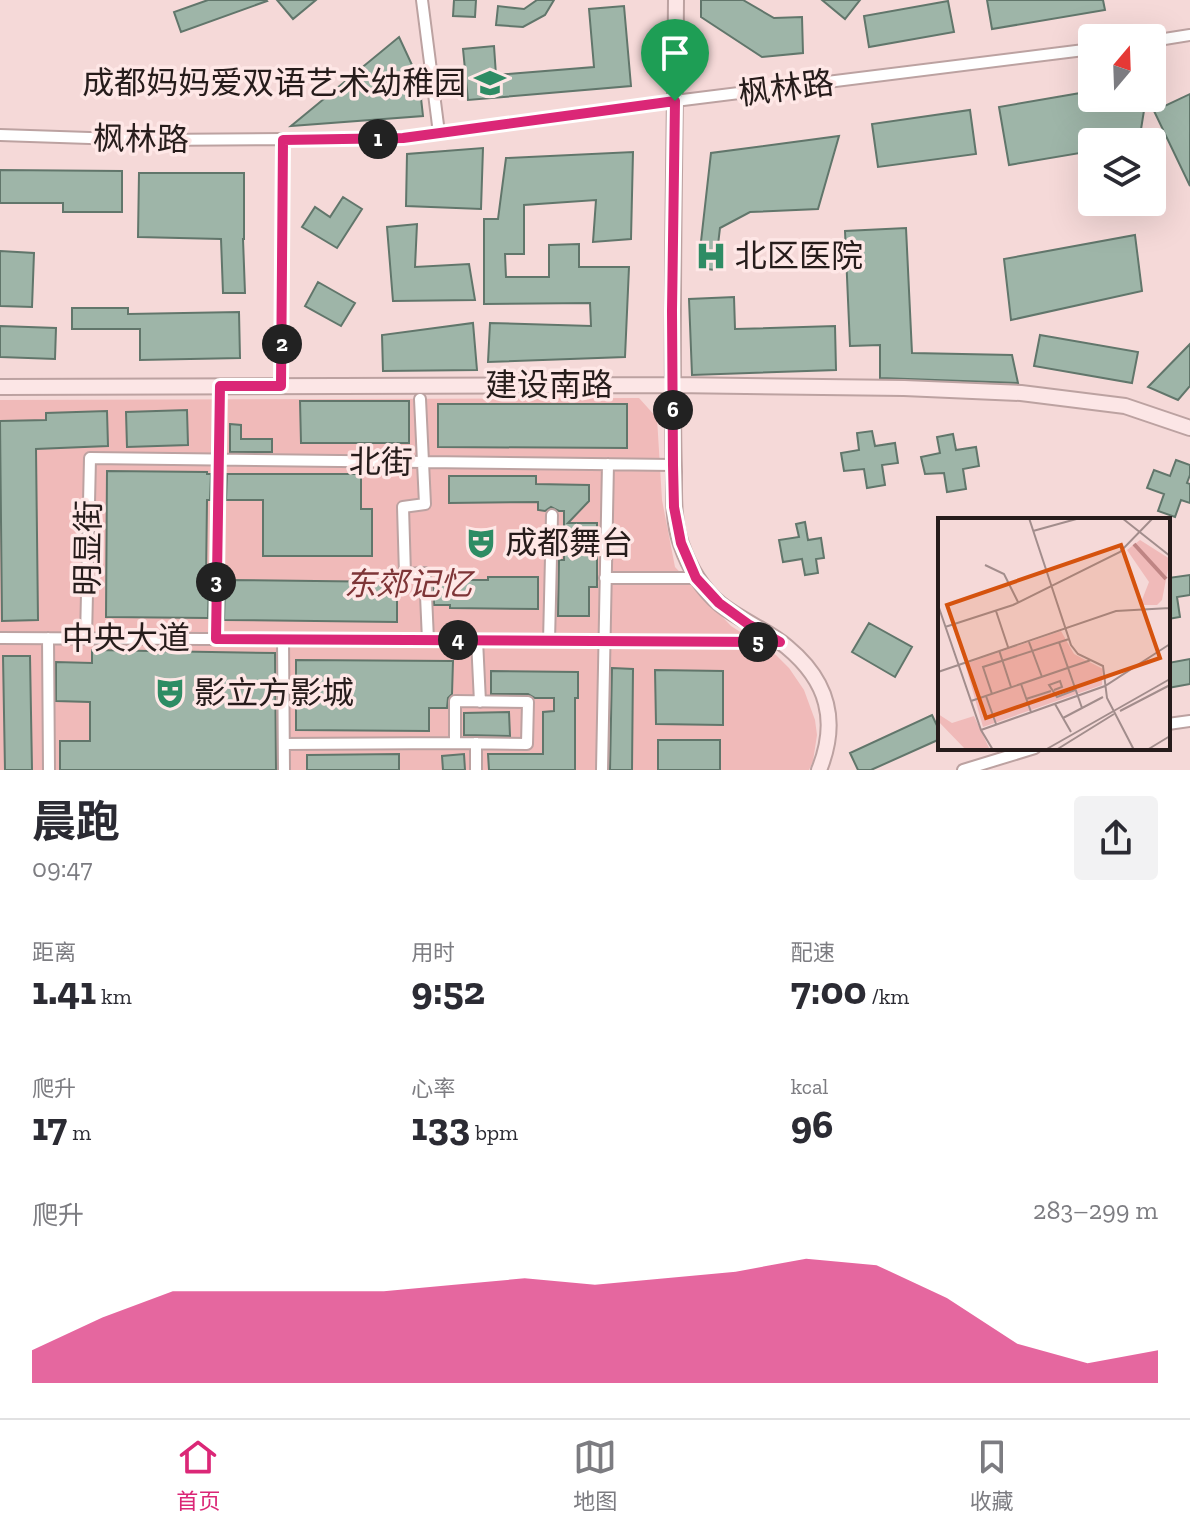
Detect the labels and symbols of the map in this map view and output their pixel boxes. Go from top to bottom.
pin [641,19,709,101]
north arrow [1078,24,1166,112]
street label: 枫林路 [736,63,836,113]
place label: 成都妈妈爱双语艺术幼稚园 [82,64,466,102]
school or university icon: 成都妈妈爱双语艺术幼稚园 [473,66,507,100]
street label: 枫林路 [93,119,189,159]
pin: 1 [358,119,398,159]
place label: 北区医院 [735,237,863,275]
hospital icon: 北区医院 [694,239,728,273]
pin: 2 [262,324,302,364]
street label: 建设南路 [485,366,613,404]
pin: 6 [653,390,693,430]
street label: 北街 [349,442,413,482]
street label: 明显街 [68,500,108,596]
inset map [938,518,1170,750]
place label: 成都舞台 [505,524,633,562]
theatre icon: 成都舞台 [464,526,498,560]
pin: 3 [196,562,236,602]
park label: 东郊记忆 [344,565,476,603]
street label: 中央大道 [62,619,190,657]
pin: 4 [438,620,478,660]
pin: 5 [738,622,778,662]
place label: 影立方影城 [194,674,354,712]
theatre icon: 影立方影城 [153,676,187,710]

